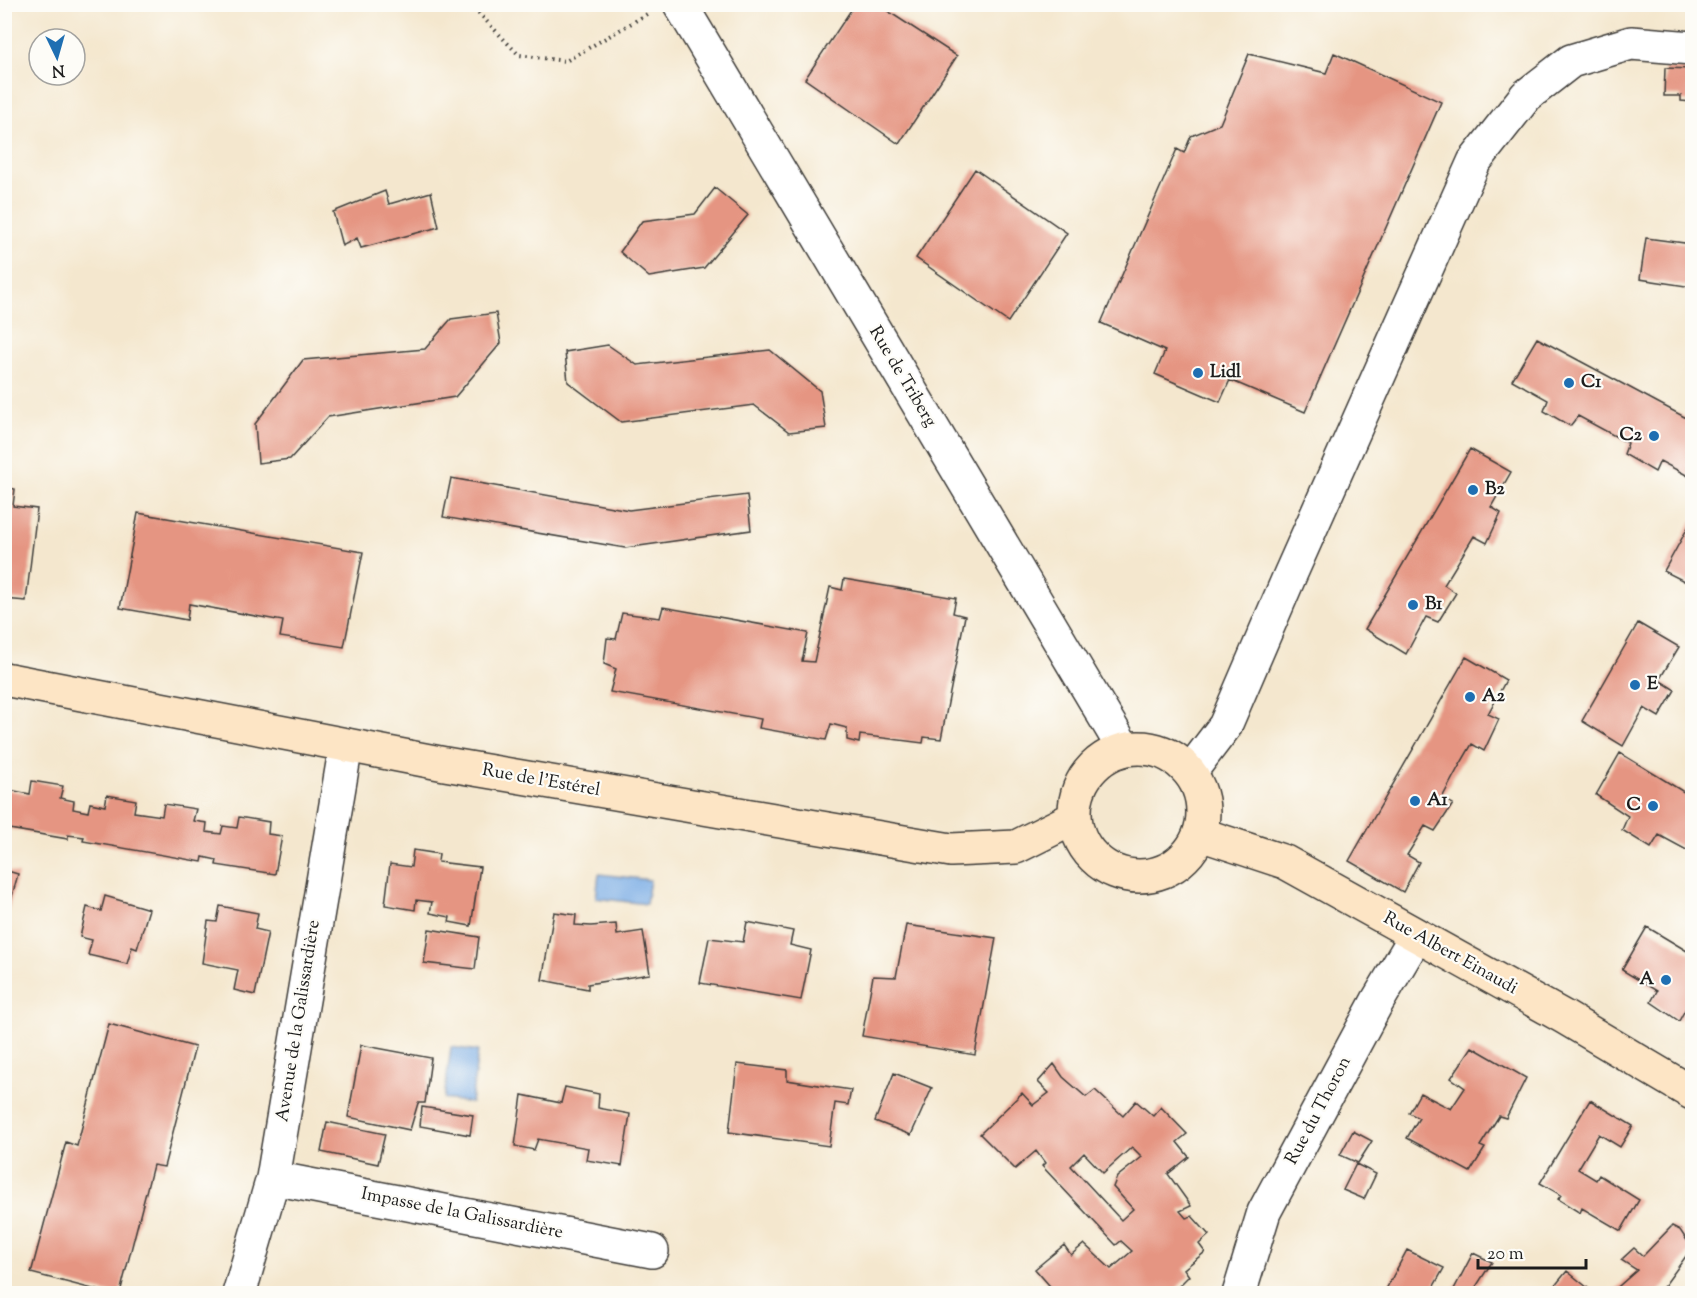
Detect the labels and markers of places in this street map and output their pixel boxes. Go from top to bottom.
place label: Lidl [1210,360,1242,386]
marker: Lidl [1191,366,1205,380]
place label: C1 [1581,370,1602,396]
marker: C1 [1562,376,1576,390]
place label: C2 [1620,423,1643,449]
marker: C2 [1647,429,1661,443]
place label: B2 [1485,477,1505,503]
marker: B2 [1466,483,1480,497]
place label: B1 [1425,592,1443,618]
marker: B1 [1406,598,1420,612]
place label: E [1647,672,1658,698]
marker: E [1628,678,1642,692]
place label: A2 [1482,684,1506,710]
marker: A2 [1463,690,1477,704]
place label: A1 [1427,788,1449,814]
place label: C [1626,793,1641,819]
marker: A1 [1408,794,1422,808]
marker: C [1646,799,1660,813]
place label: A [1639,967,1654,993]
marker: A [1659,973,1673,987]

